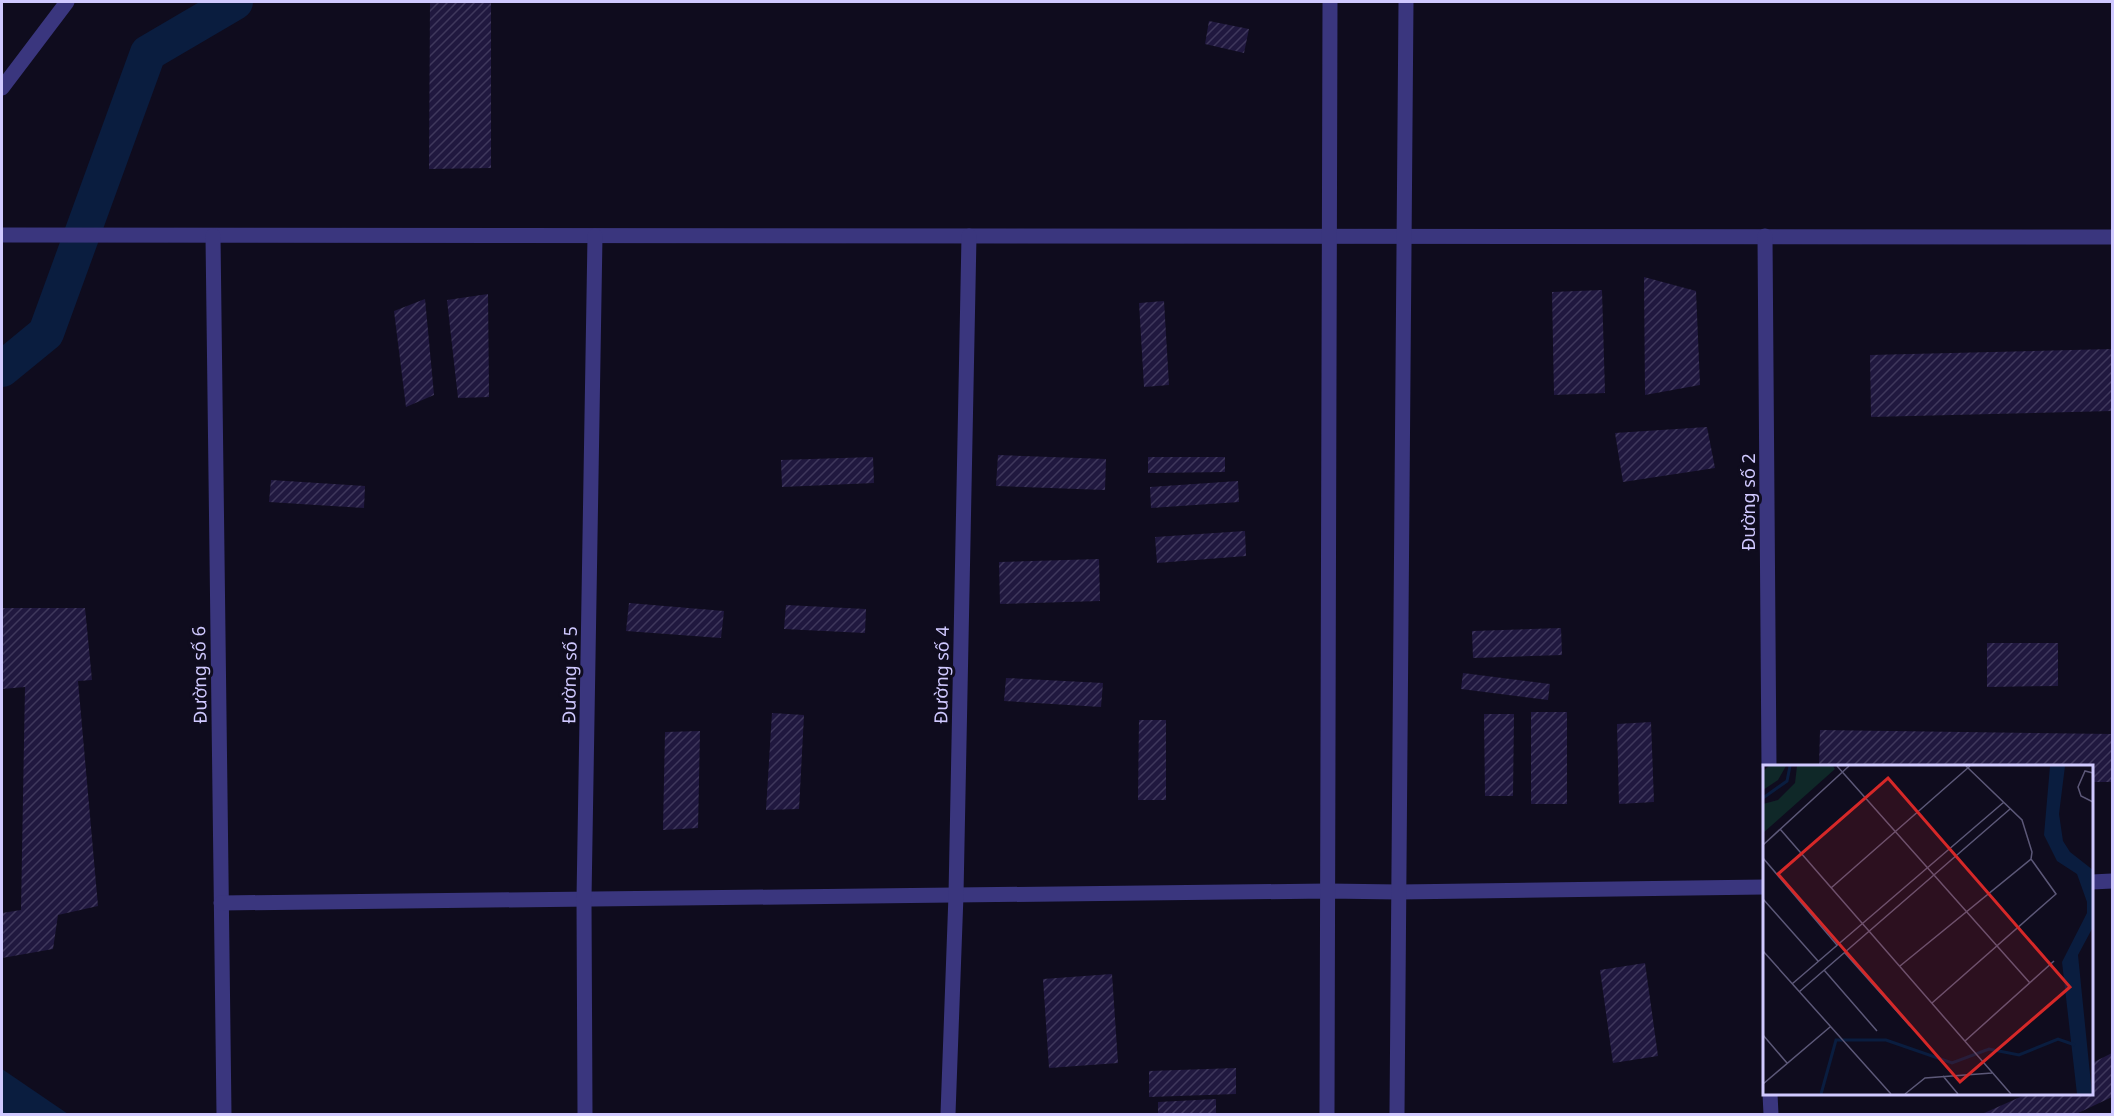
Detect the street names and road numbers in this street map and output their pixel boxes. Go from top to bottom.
street label: Đường số 2 [1736,453,1760,551]
street label: Đường số 6 [186,626,212,724]
street label: Đường số 5 [556,626,582,724]
street label: Đường số 4 [928,626,954,724]

